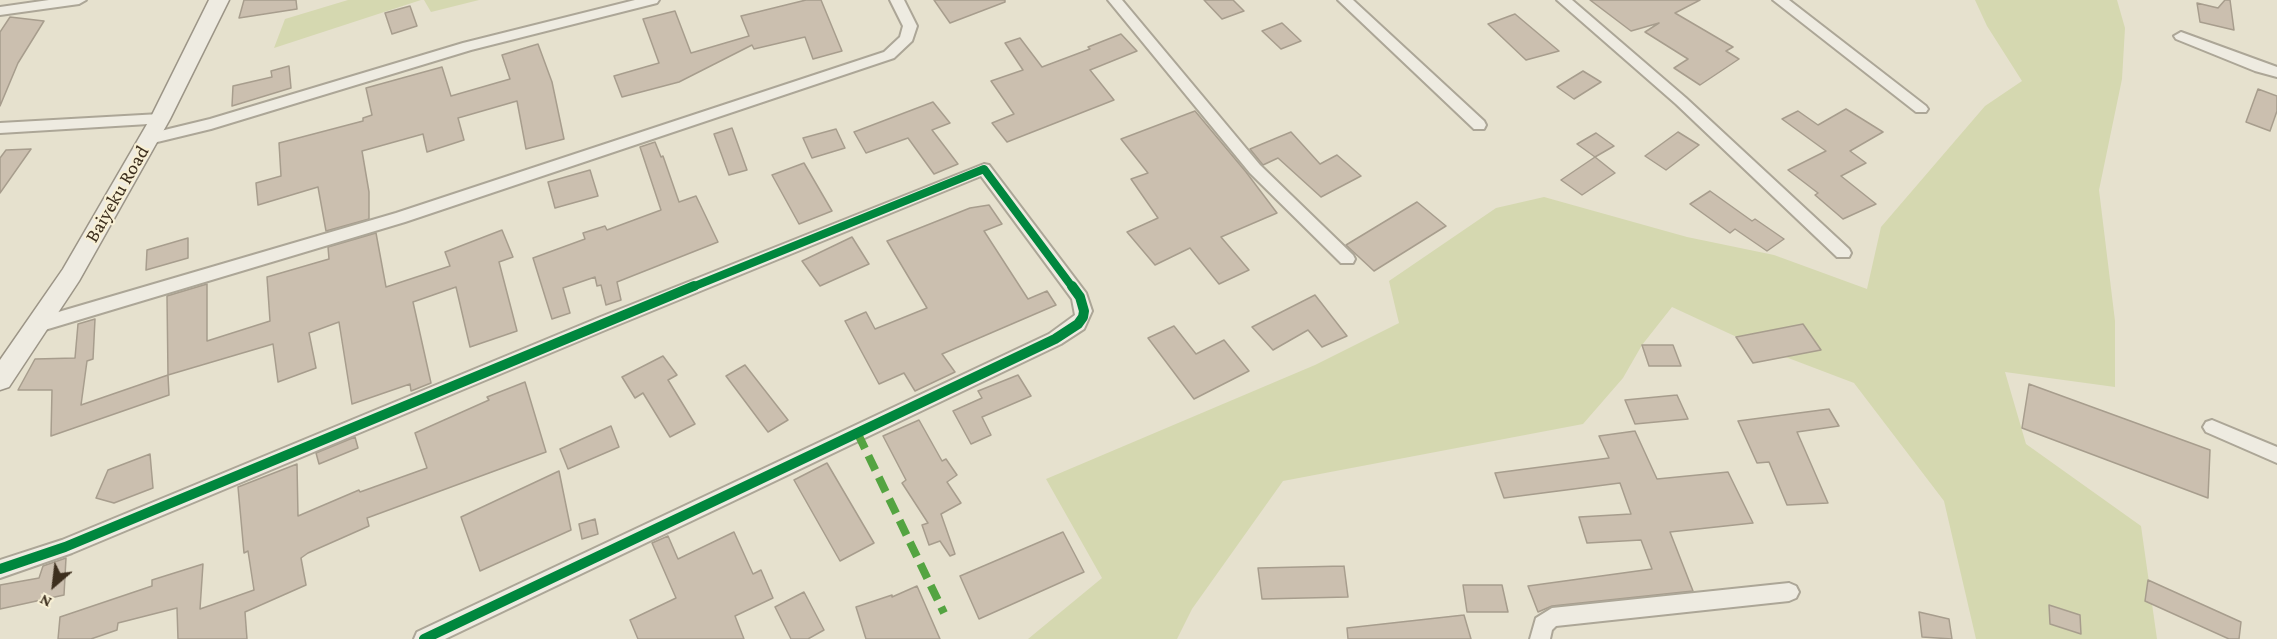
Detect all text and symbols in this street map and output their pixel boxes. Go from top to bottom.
street label: Baiyeku Road [80,141,154,247]
north arrow [24,555,84,615]
text: N [37,591,54,611]

